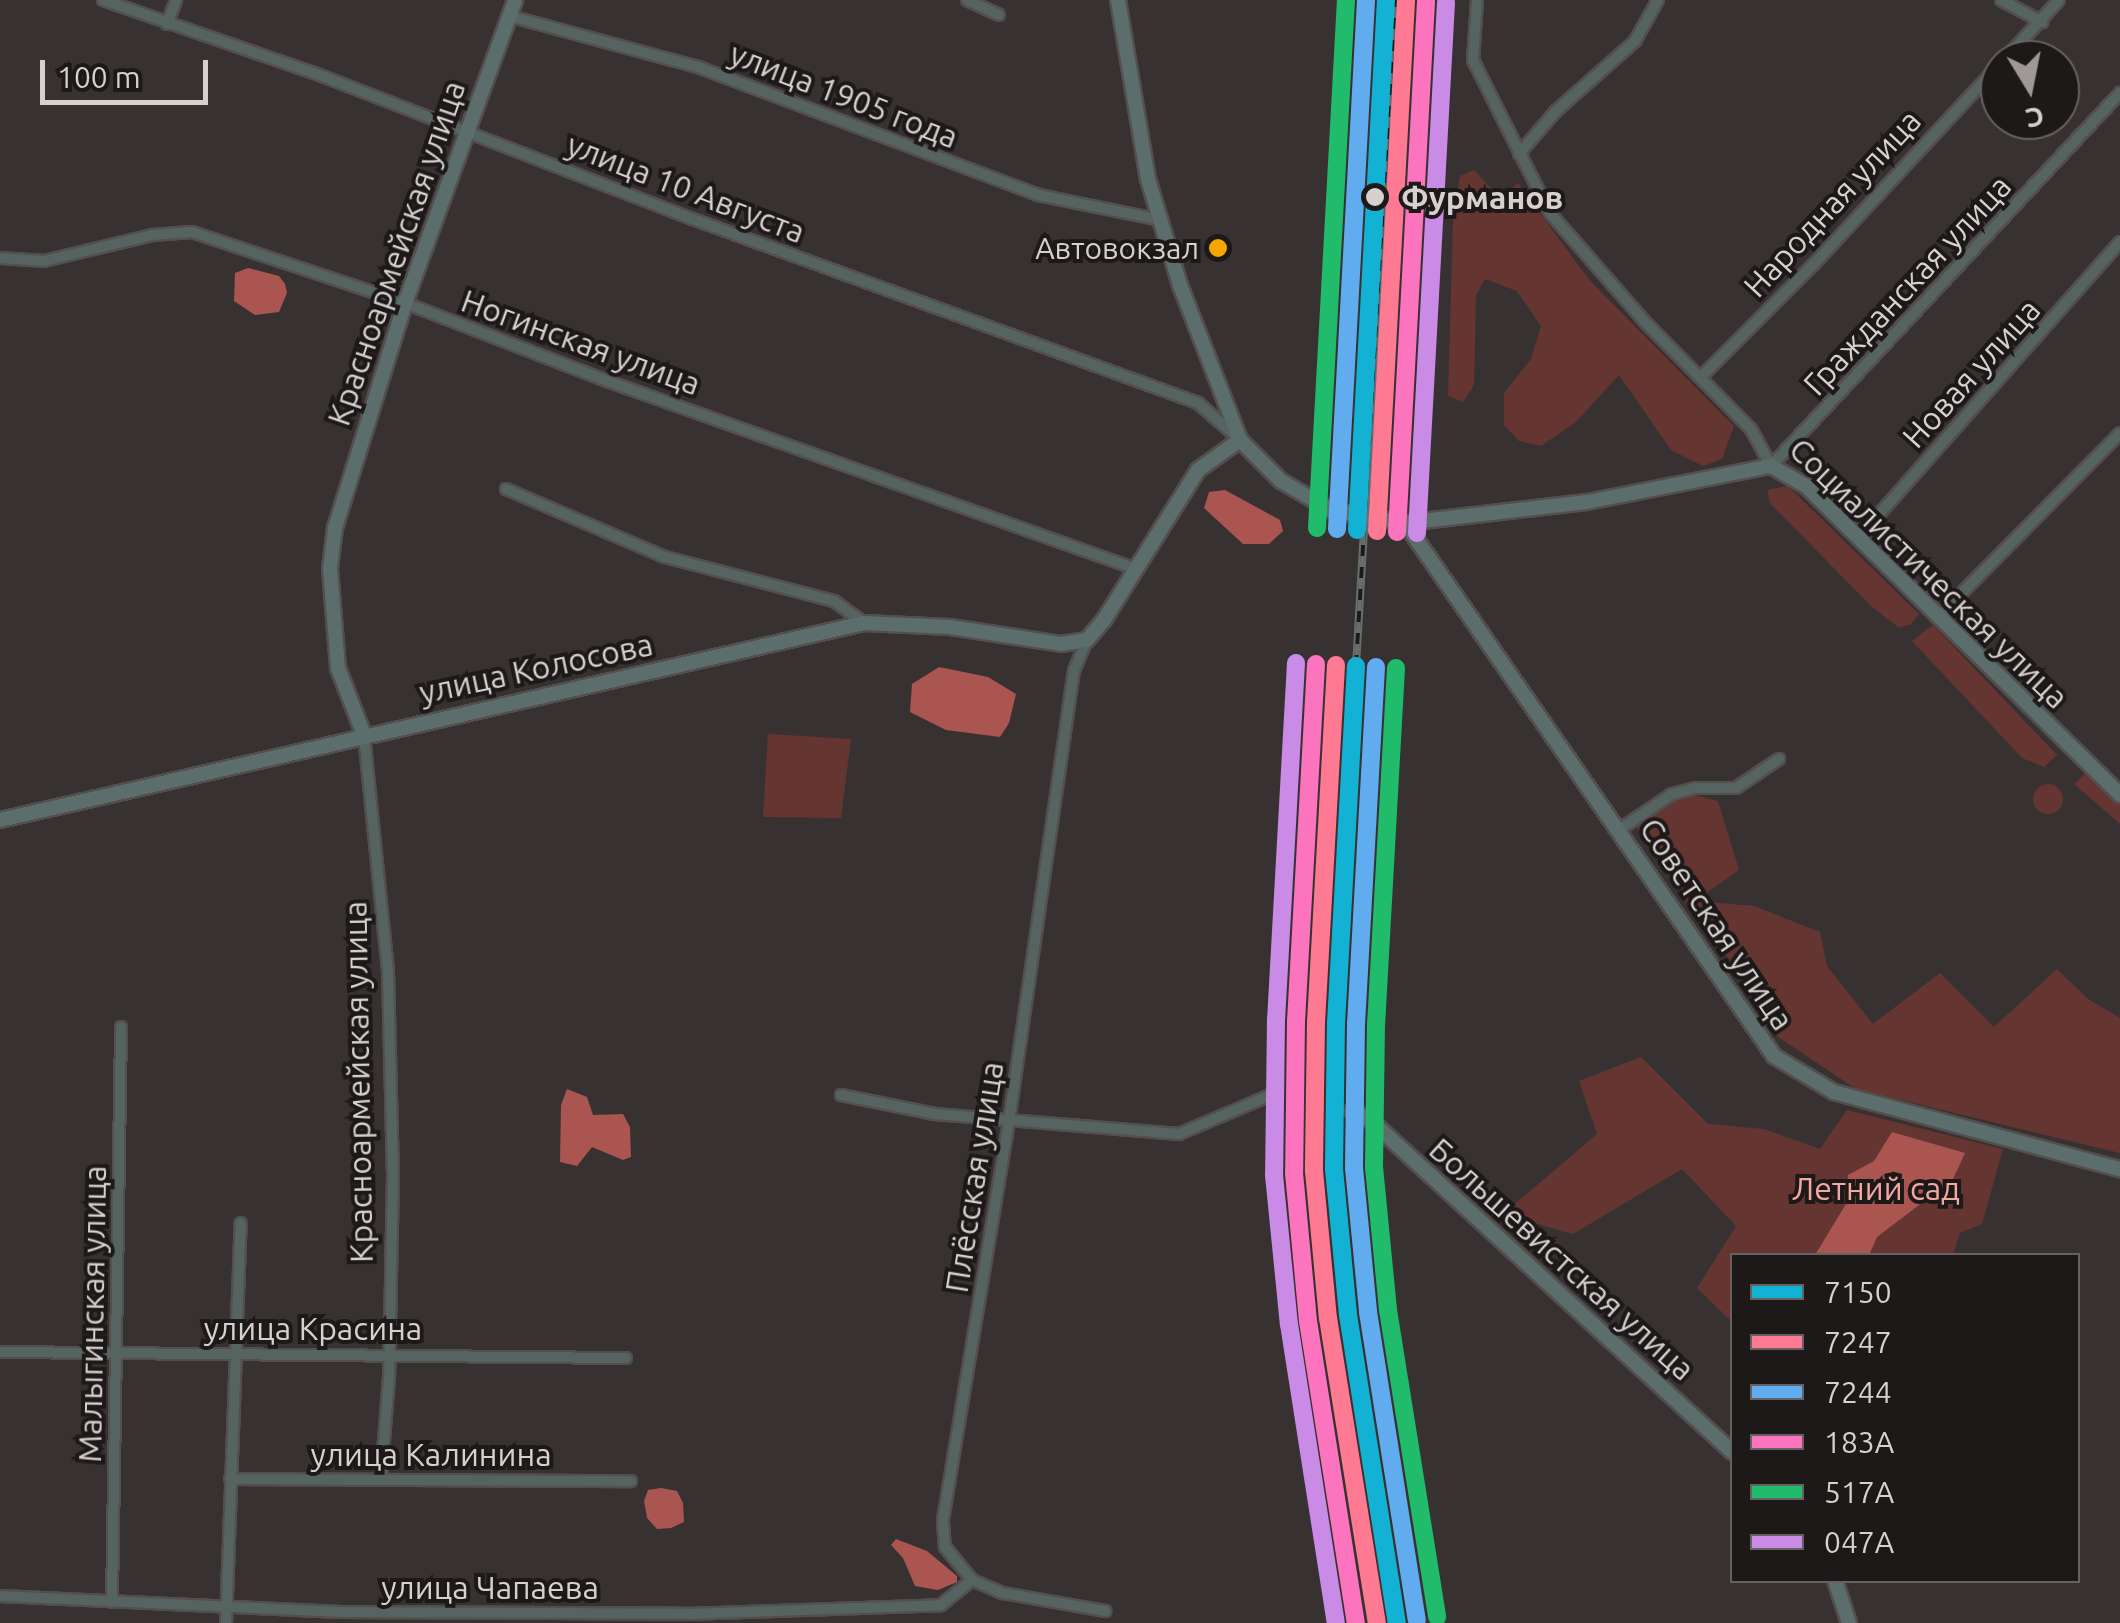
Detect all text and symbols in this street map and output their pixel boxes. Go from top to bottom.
street label: улица 1905 года [725,34,963,156]
scale bar [45,40,212,102]
north arrow [1980,40,2080,140]
text: 100 m [57,60,141,94]
street label: Красноармейская улица [319,76,473,430]
street label: Народная улица [1735,101,1929,305]
text: С [2023,101,2046,135]
street label: улица 10 Августа [562,125,810,251]
street label: Гражданская улица [1795,167,2019,403]
place label: Фурманов [1401,178,1563,216]
marker: Фурманов [1358,180,1392,214]
place label: Автовокзал [1035,230,1199,266]
marker: Автовокзал [1208,238,1228,258]
street label: Ногинская улица [456,281,706,403]
street label: Новая улица [1894,291,2048,455]
street label: Социалистическая улица [1782,430,2076,716]
street label: улица Колосова [416,624,656,712]
street label: Советская улица [1632,811,1802,1037]
street label: Красноармейская улица [336,901,380,1263]
street label: Плёсская улица [937,1059,1011,1295]
street label: Большевистская улица [1422,1130,1702,1388]
street label: Малыгинская улица [70,1165,114,1463]
park label: Летний сад [1792,1169,1960,1207]
legend [1730,1253,2080,1583]
text: 7150 [1824,1275,1892,1309]
street label: улица Красина [204,1309,422,1347]
text: 7247 [1824,1325,1892,1359]
text: 7244 [1824,1375,1892,1409]
text: 183А [1824,1425,1894,1459]
street label: улица Калинина [310,1435,552,1473]
text: 517А [1824,1475,1894,1509]
text: 047А [1824,1525,1894,1559]
street label: улица Чапаева [381,1568,599,1606]

